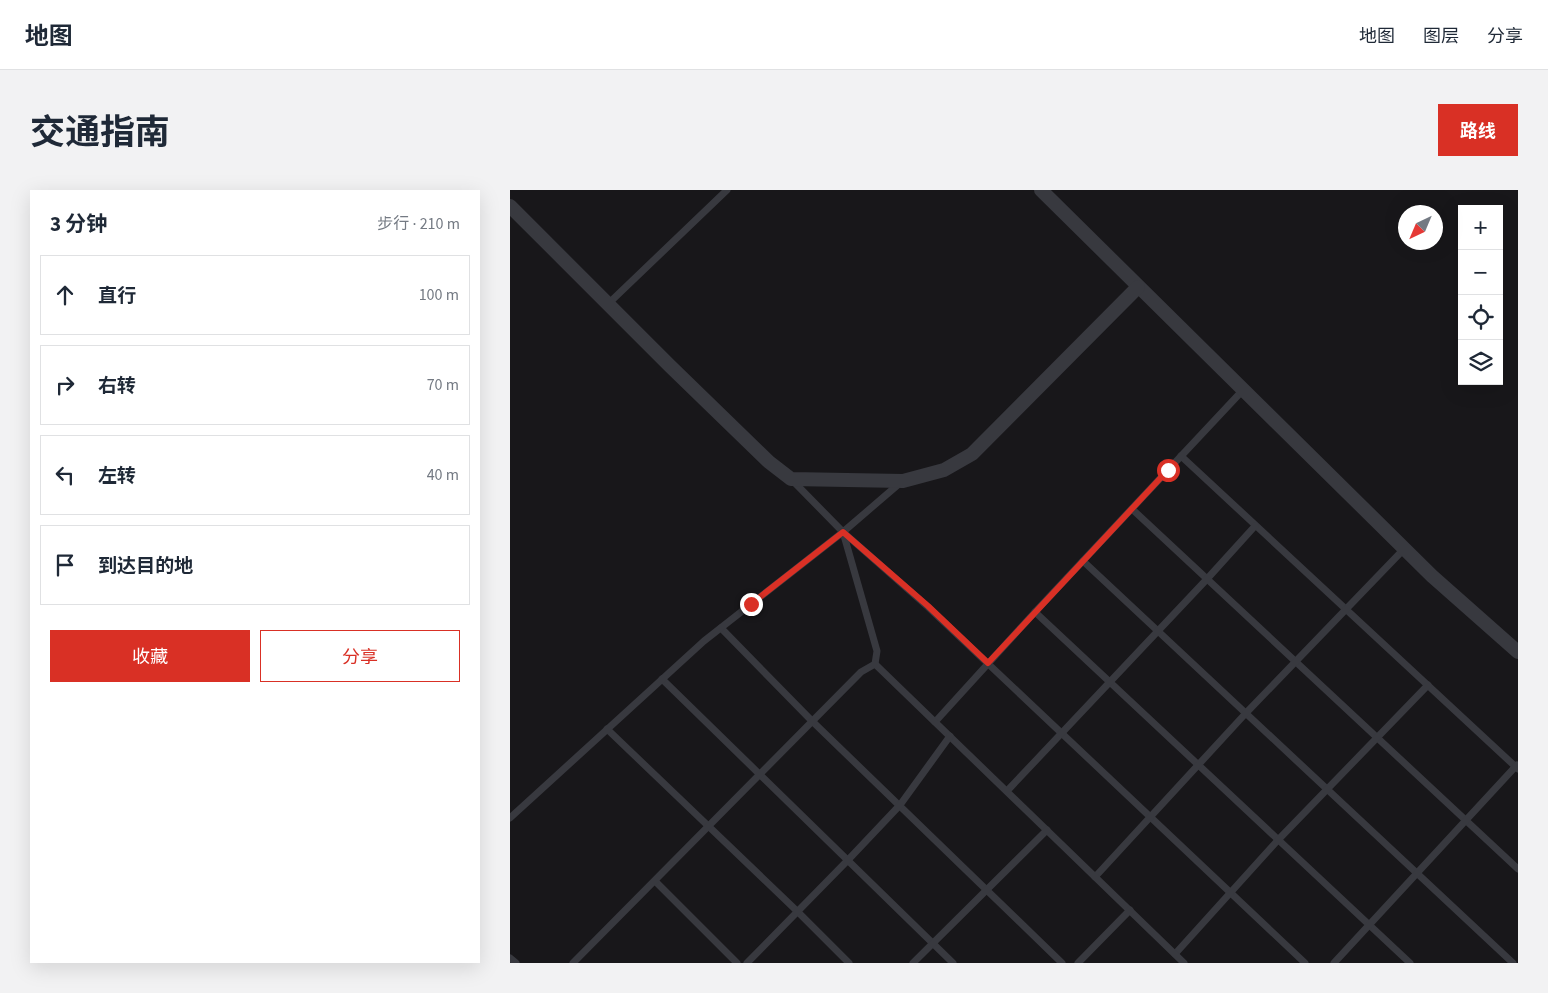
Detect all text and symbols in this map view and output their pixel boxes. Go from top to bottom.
text: 地图 [25,19,73,54]
text: 地图 [1359,24,1395,49]
text: 图层 [1423,24,1459,49]
text: 分享 [1487,24,1523,49]
button: 路线 [1438,104,1518,156]
text: 交通指南 [30,108,170,158]
north arrow [1398,205,1443,250]
map controls [1458,205,1503,385]
button: + [1458,205,1503,250]
text: 3 分钟 [50,209,107,239]
text: 步行 · 210 m [377,213,460,235]
button: − [1458,250,1503,295]
icon: ahead [51,281,79,309]
text: 直行 [98,283,136,310]
text: 100 m [419,284,459,306]
button: locate [1458,295,1503,340]
button: layers [1458,340,1503,385]
icon: right [51,371,79,399]
text: 右转 [98,373,136,400]
text: 70 m [427,374,459,396]
route start [1157,459,1180,482]
icon: left [51,461,79,489]
text: 左转 [98,463,136,490]
text: 40 m [427,464,459,486]
icon: arrive [51,551,79,579]
text: 到达目的地 [98,553,193,580]
route end [740,593,763,616]
button: 收藏 [50,630,250,682]
button: 分享 [260,630,460,682]

